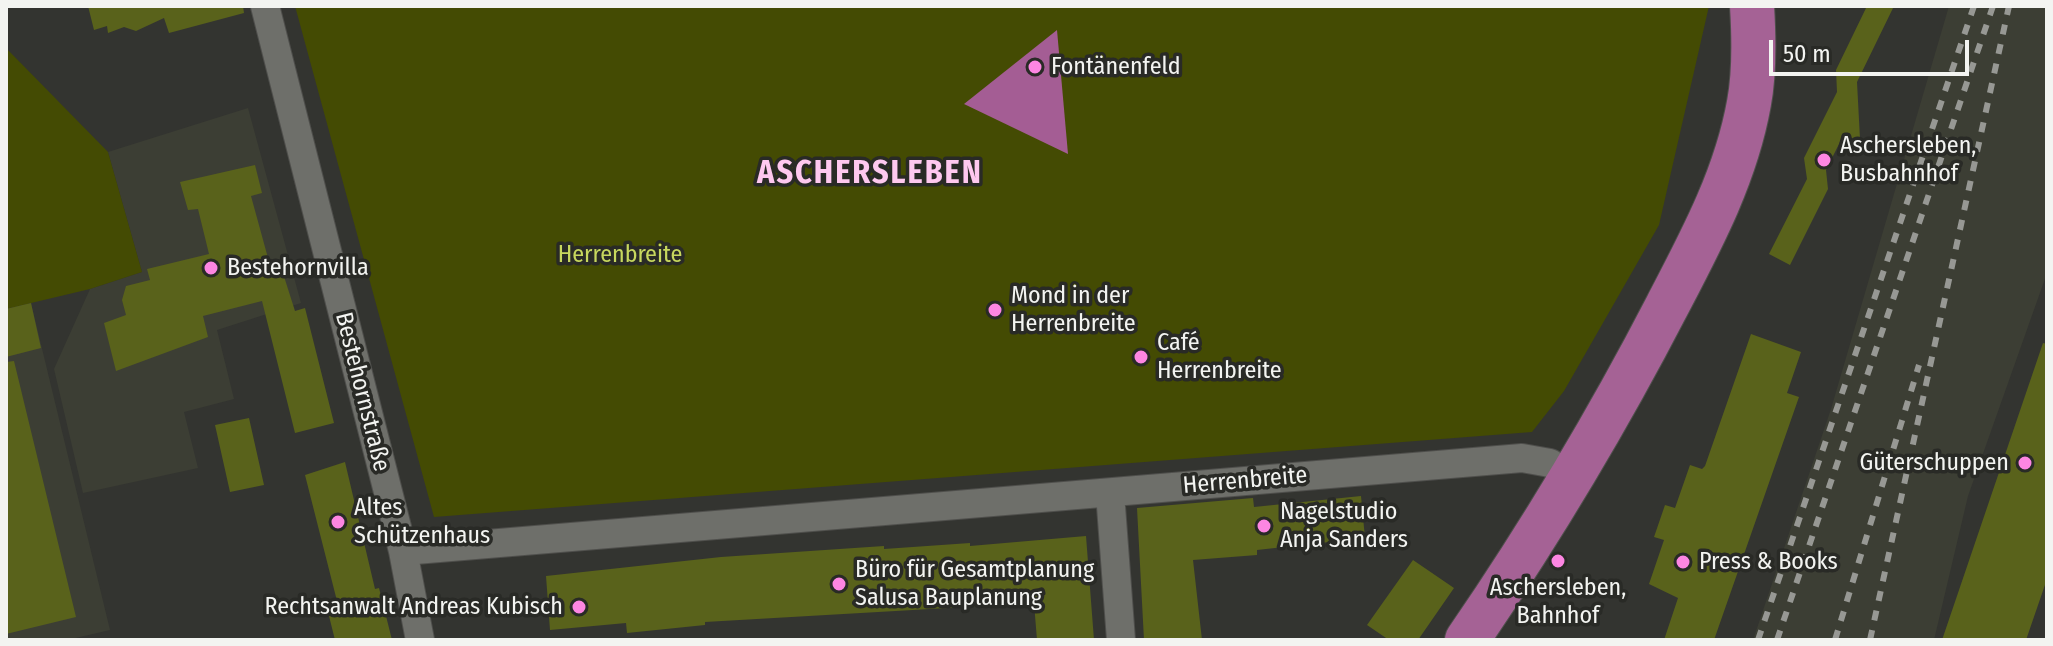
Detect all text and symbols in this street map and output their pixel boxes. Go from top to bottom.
scale bar [1773,24,1973,74]
text: 50 m [1783,40,1831,68]
place label: Fontänenfeld [1051,53,1181,81]
marker: Fontänenfeld [1026,58,1044,76]
place label: Aschersleben, Busbahnhof [1840,132,1976,188]
marker: Aschersleben, Busbahnhof [1815,151,1833,169]
district label: ASCHERSLEBEN [757,155,983,193]
park label: Herrenbreite [558,241,682,269]
place label: Bestehornvilla [227,254,369,282]
marker: Bestehornvilla [202,259,220,277]
place label: Mond in der Herrenbreite [1011,282,1136,338]
marker: Mond in der Herrenbreite [986,301,1004,319]
street label: Bestehornstraße [328,309,396,475]
place label: Café Herrenbreite [1157,329,1282,385]
marker: Café Herrenbreite [1132,348,1150,366]
place label: Güterschuppen [1860,449,2009,477]
marker: Güterschuppen [2016,454,2034,472]
street label: Herrenbreite [1182,461,1308,501]
place label: Altes Schützenhaus [354,494,490,550]
place label: Nagelstudio Anja Sanders [1280,498,1408,554]
marker: Altes Schützenhaus [329,513,347,531]
marker: Nagelstudio Anja Sanders [1255,517,1273,535]
place label: Press & Books [1699,548,1838,576]
marker: Aschersleben, Bahnhof [1549,552,1567,570]
marker: Press & Books [1674,553,1692,571]
place label: Büro für Gesamtplanung Salusa Bauplanung [855,556,1094,612]
place label: Aschersleben, Bahnhof [1490,574,1626,630]
marker: Büro für Gesamtplanung Salusa Bauplanung [830,575,848,593]
place label: Rechtsanwalt Andreas Kubisch [264,593,563,621]
marker: Rechtsanwalt Andreas Kubisch [570,598,588,616]

